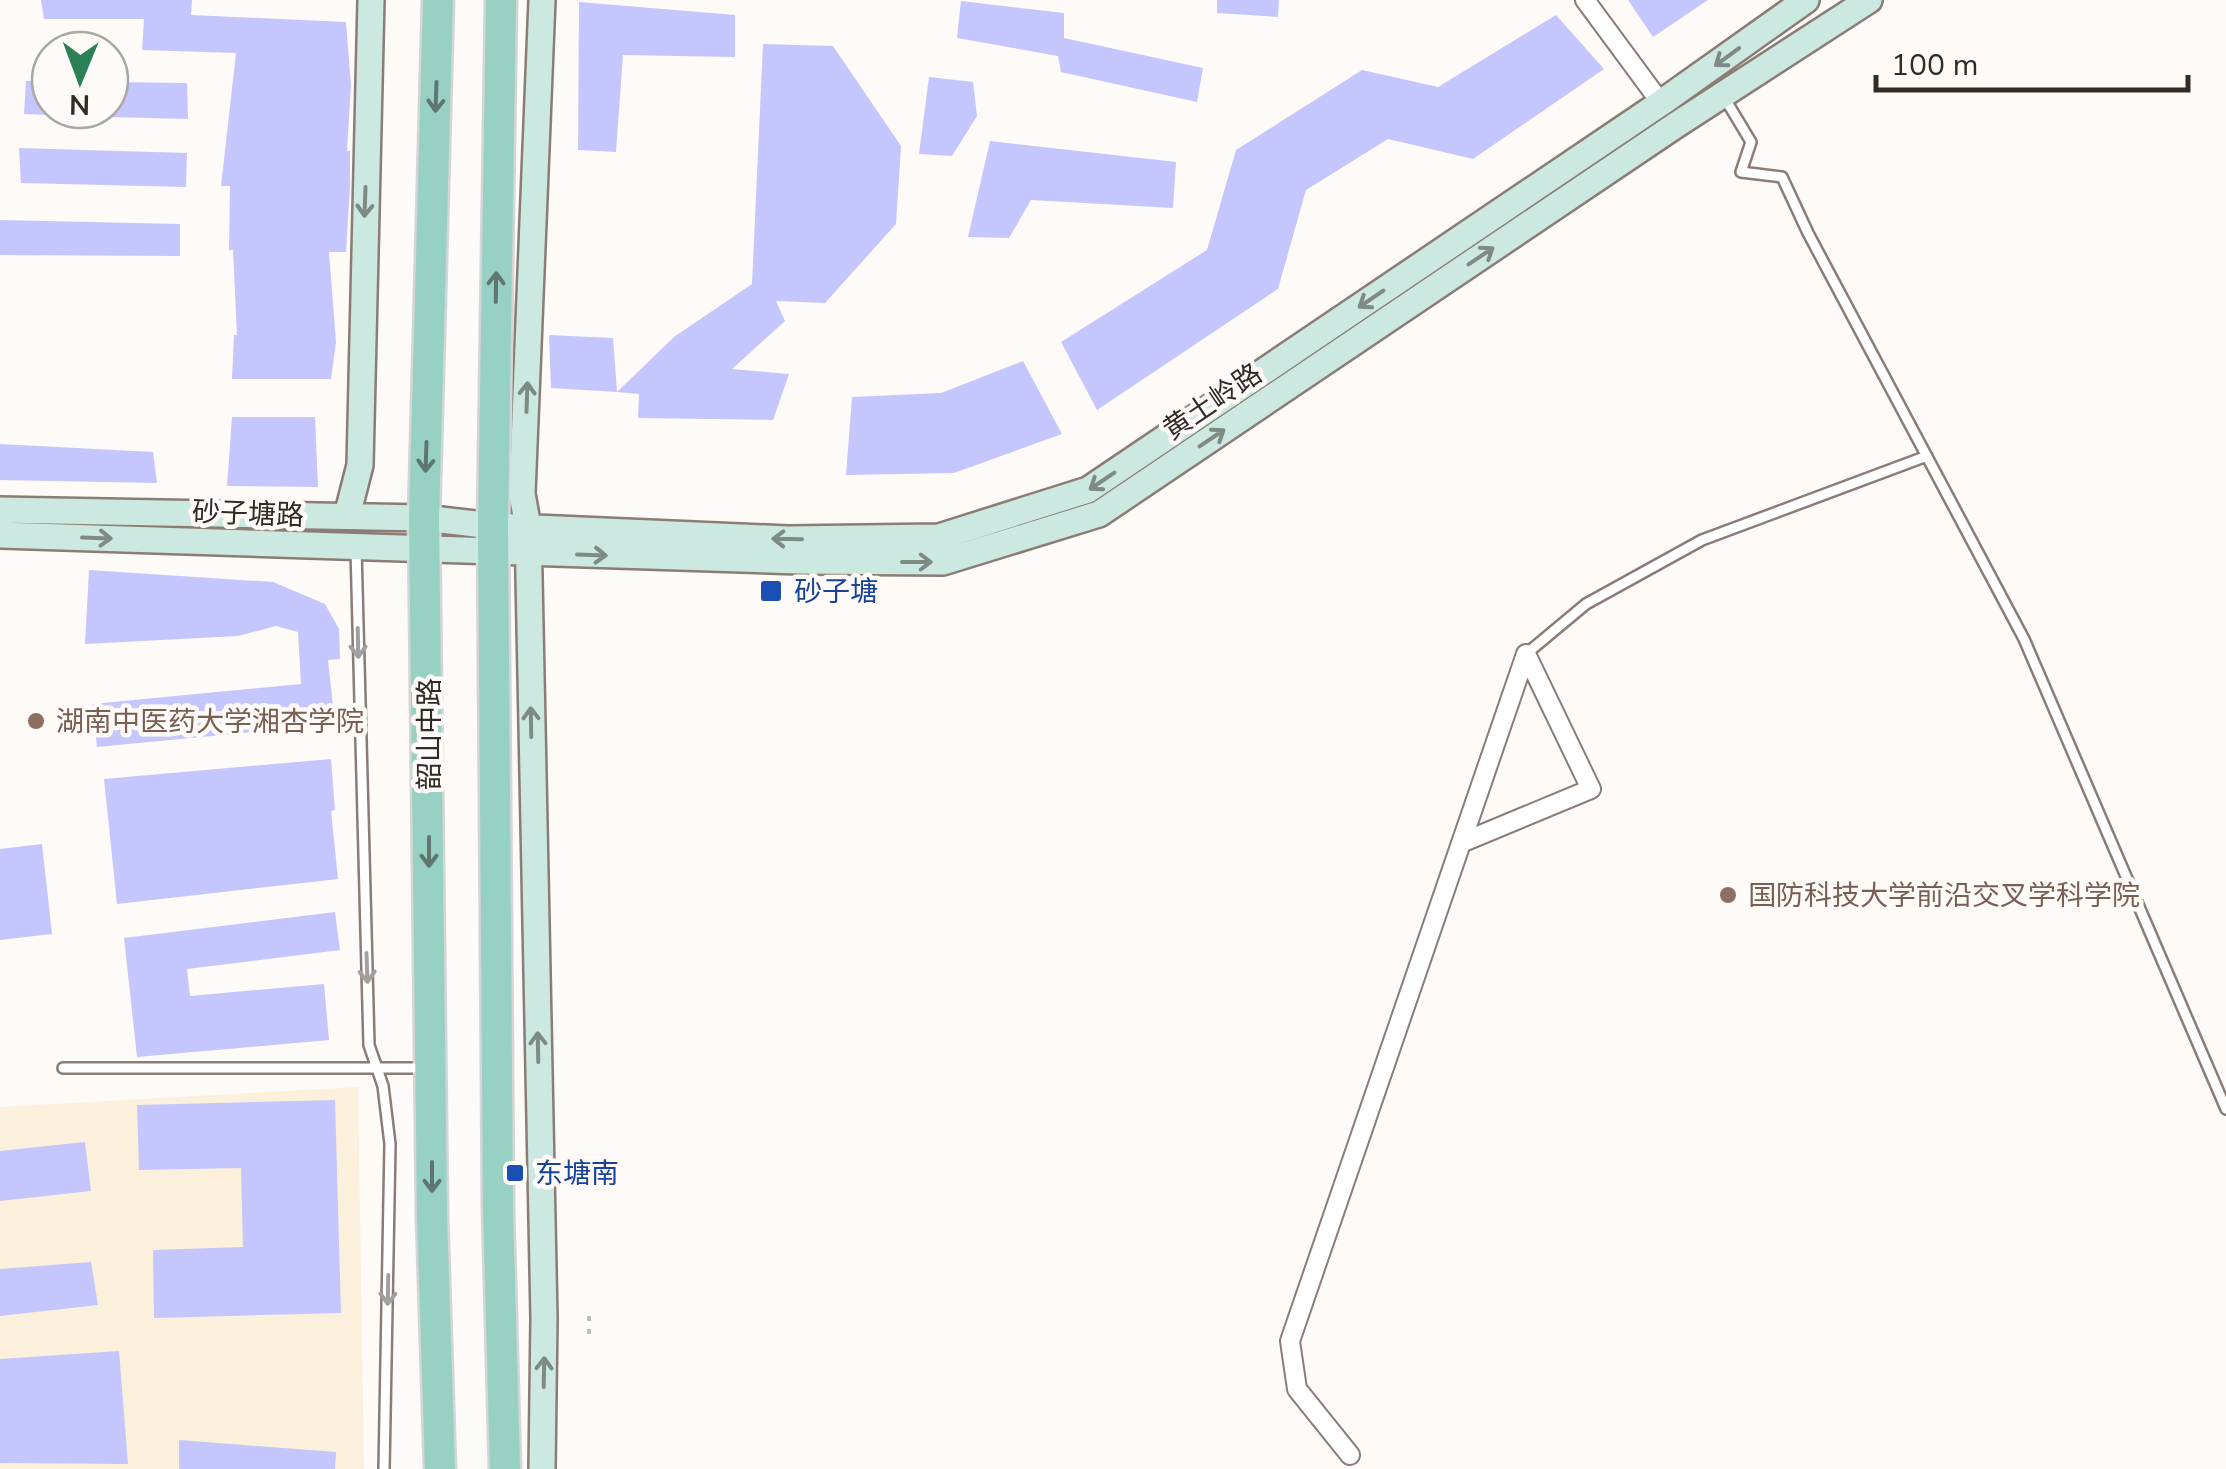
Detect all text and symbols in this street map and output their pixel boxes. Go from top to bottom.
north arrow [30,30,130,130]
scale bar [1876,30,2188,92]
text: 100 m [1891,45,1978,86]
one-way arrow [1713,46,1741,67]
one-way arrow [426,81,445,113]
text: N [69,85,90,123]
one-way arrow [356,186,375,218]
one-way arrow [1467,246,1494,266]
one-way arrow [486,271,505,303]
one-way arrow [1358,288,1386,309]
street label: 黄土岭路 [1156,355,1270,449]
one-way arrow [517,382,536,414]
one-way arrow [1197,428,1225,449]
one-way arrow [416,440,436,473]
one-way arrow [1088,470,1116,491]
street label: 砂子塘路 [191,493,305,535]
one-way arrow [81,529,113,548]
one-way arrow [771,529,803,548]
one-way arrow [576,545,608,564]
one-way arrow [900,552,933,572]
place label: 砂子塘 [794,573,878,611]
marker: 砂子塘 [758,578,784,604]
one-way arrow [348,627,367,659]
street label: 韶山中路 [411,678,449,790]
place label: 湖南中医药大学湘杏学院 [56,703,364,741]
one-way arrow [522,706,540,738]
marker: 湖南中医药大学湘杏学院 [25,710,47,732]
one-way arrow [420,836,439,868]
place label: 国防科技大学前沿交叉学科学院 [1748,877,2140,915]
marker: 国防科技大学前沿交叉学科学院 [1717,884,1739,906]
one-way arrow [358,952,377,984]
one-way arrow [529,1031,548,1063]
place label: 东塘南 [535,1155,619,1193]
one-way arrow [422,1160,442,1193]
marker: 东塘南 [504,1162,526,1184]
one-way arrow [378,1274,397,1306]
one-way arrow [534,1356,554,1388]

